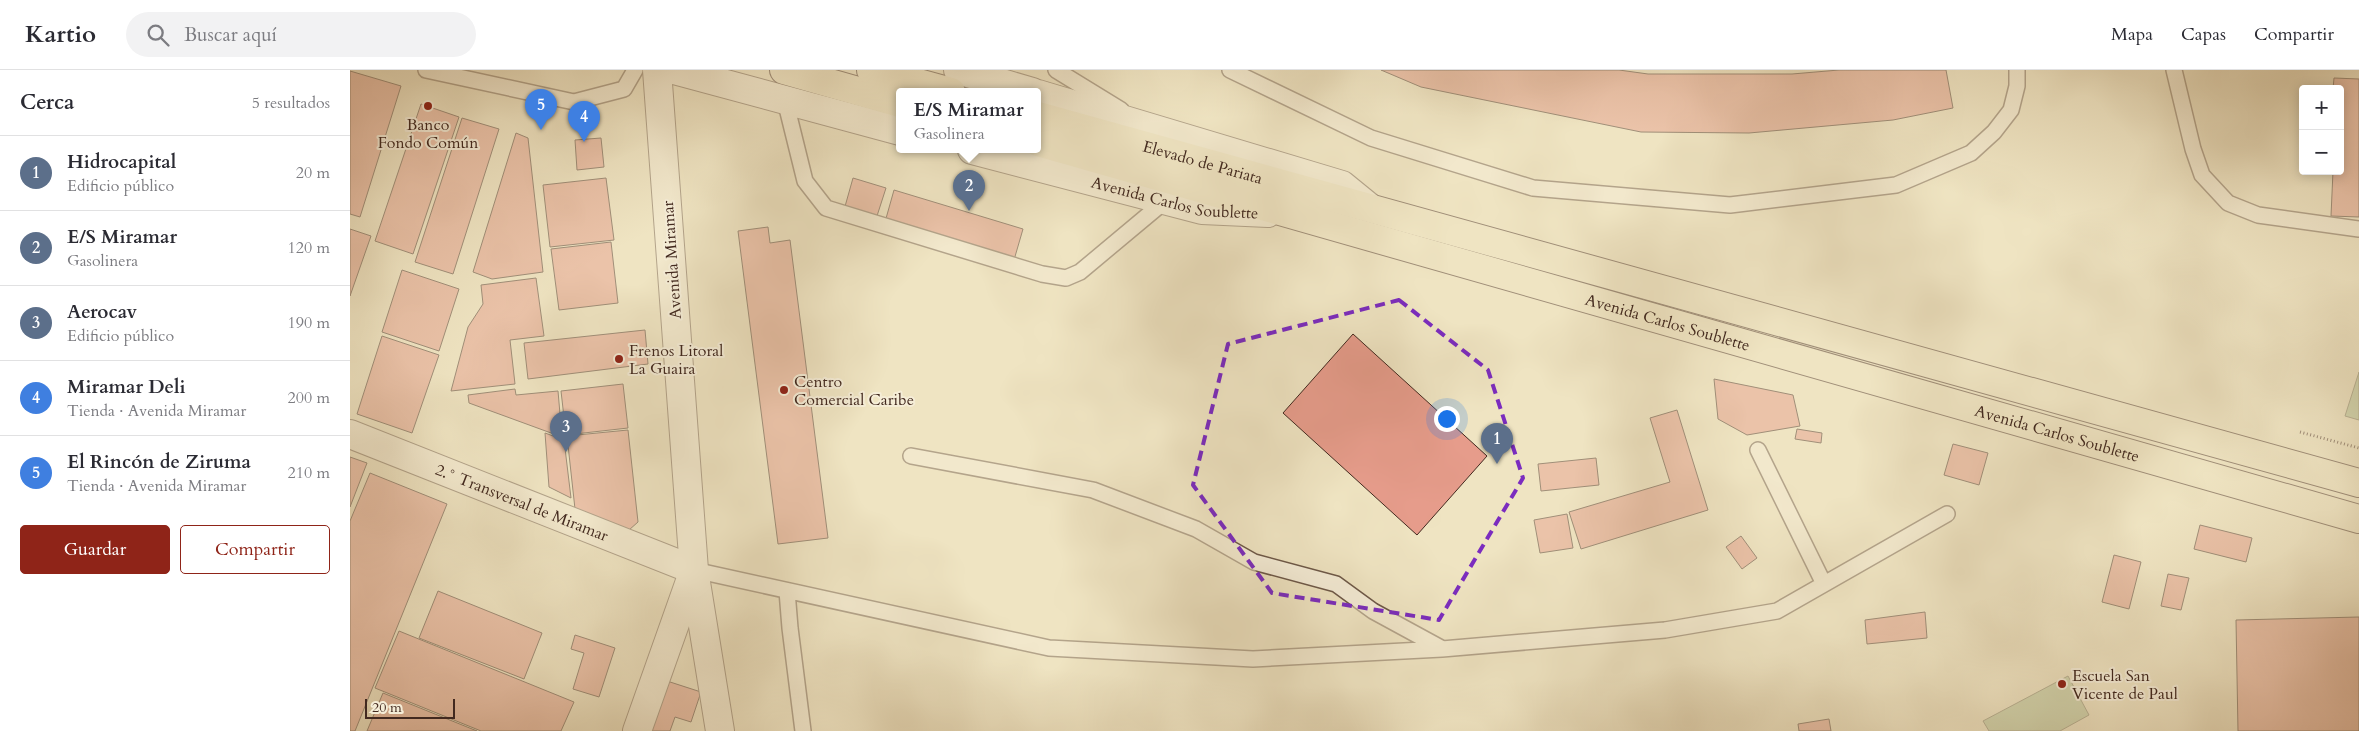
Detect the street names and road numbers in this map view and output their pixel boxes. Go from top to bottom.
street label: Elevado de Pariata [1140,136,1265,190]
street label: Avenida Carlos Soublette [1089,172,1259,225]
street label: Avenida Miramar [657,200,687,320]
street label: Avenida Carlos Soublette [1583,289,1752,357]
street label: Avenida Carlos Soublette [1972,400,2142,468]
street label: 2.° Transversal de Miramar [432,459,612,547]

